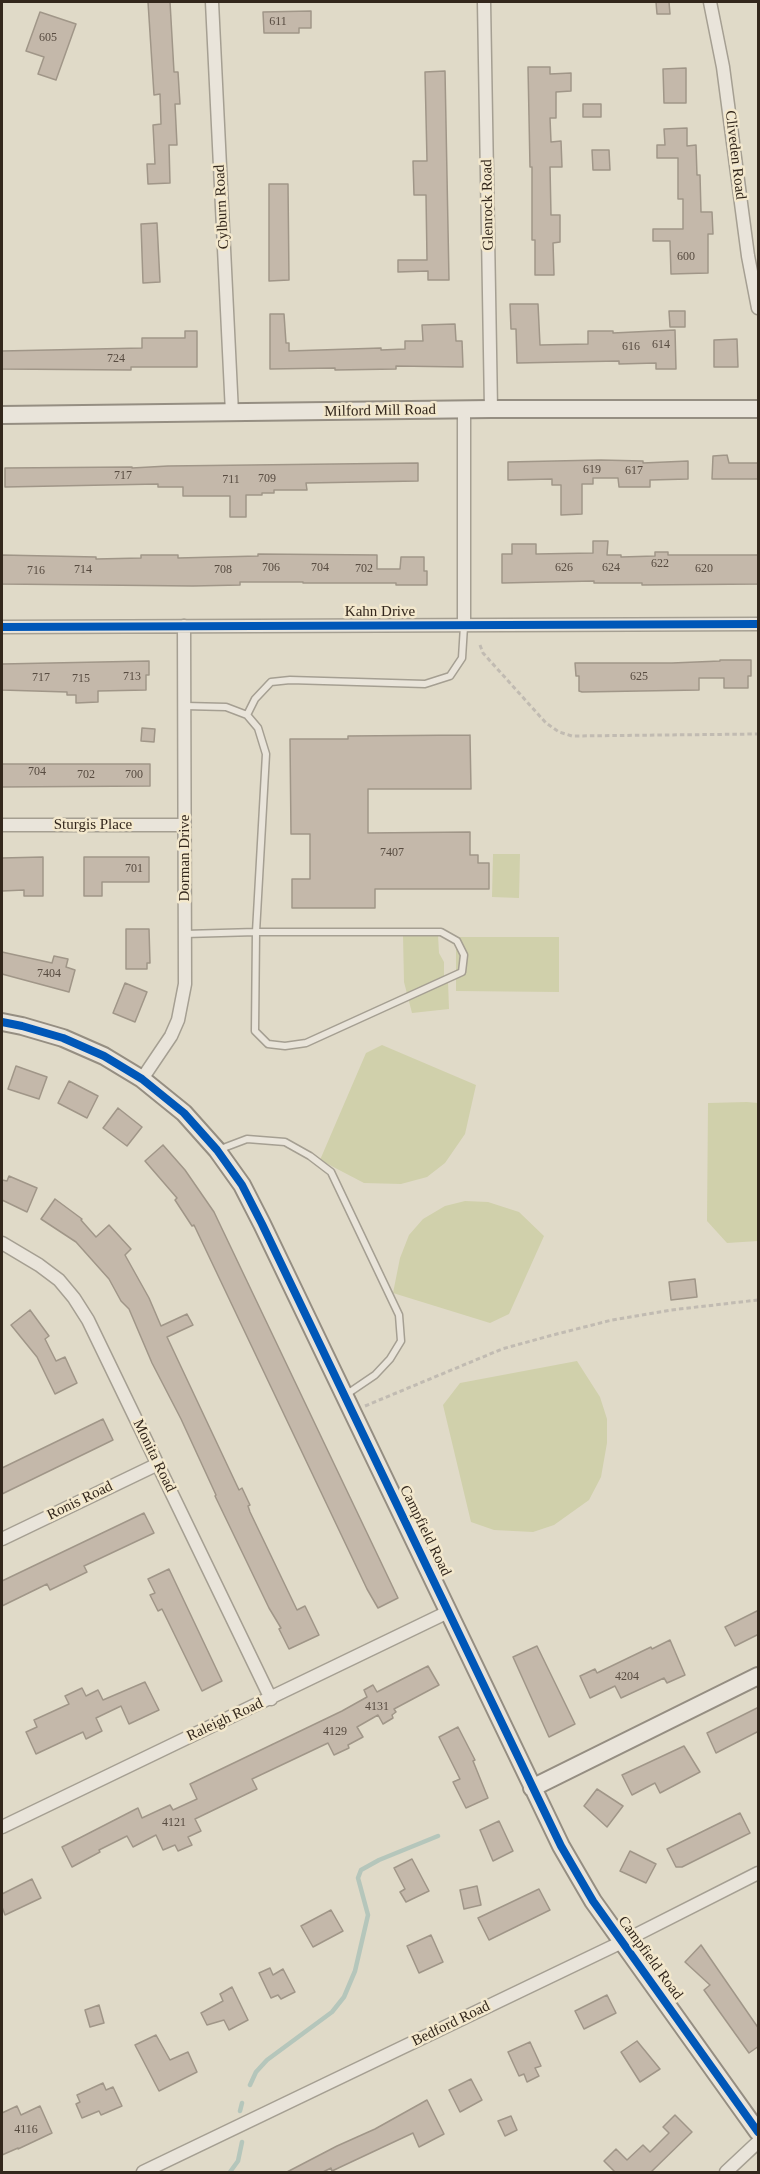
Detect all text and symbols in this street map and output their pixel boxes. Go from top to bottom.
house number: 611 [269,15,287,29]
house number: 605 [39,31,57,45]
street label: Cliveden Road [721,109,749,201]
street label: Glenrock Road [478,159,498,251]
street label: Cylburn Road [211,164,233,250]
house number: 600 [677,250,695,264]
house number: 614 [652,338,670,352]
house number: 616 [622,340,640,354]
house number: 724 [107,352,125,366]
street label: Milford Mill Road [324,401,436,421]
house number: 619 [583,463,601,477]
house number: 617 [625,464,643,478]
house number: 717 [114,469,132,483]
house number: 709 [258,472,276,486]
house number: 711 [222,473,240,487]
house number: 622 [651,557,669,571]
house number: 706 [262,561,280,575]
house number: 704 [311,561,329,575]
house number: 626 [555,561,573,575]
house number: 624 [602,561,620,575]
house number: 702 [355,562,373,576]
house number: 620 [695,562,713,576]
house number: 714 [74,563,92,577]
house number: 708 [214,563,232,577]
house number: 716 [27,564,45,578]
street label: Kahn Drive [345,603,415,621]
house number: 713 [123,670,141,684]
house number: 625 [630,670,648,684]
house number: 717 [32,671,50,685]
house number: 715 [72,672,90,686]
house number: 704 [28,765,46,779]
house number: 702 [77,768,95,782]
house number: 700 [125,768,143,782]
street label: Dorman Drive [176,814,194,902]
street label: Sturgis Place [54,816,132,834]
house number: 7407 [380,846,404,860]
house number: 701 [125,862,143,876]
house number: 7404 [37,967,61,981]
street label: Monita Road [129,1417,179,1495]
street label: Ronis Road [44,1477,116,1525]
street label: Campfield Road [395,1483,455,1579]
house number: 4204 [615,1670,639,1684]
street label: Raleigh Road [184,1695,266,1745]
house number: 4131 [365,1700,389,1714]
house number: 4129 [323,1725,347,1739]
house number: 4121 [162,1816,186,1830]
street label: Campfield Road [614,1913,686,2003]
street label: Bedford Road [409,1997,493,2051]
house number: 4116 [14,2123,38,2137]

